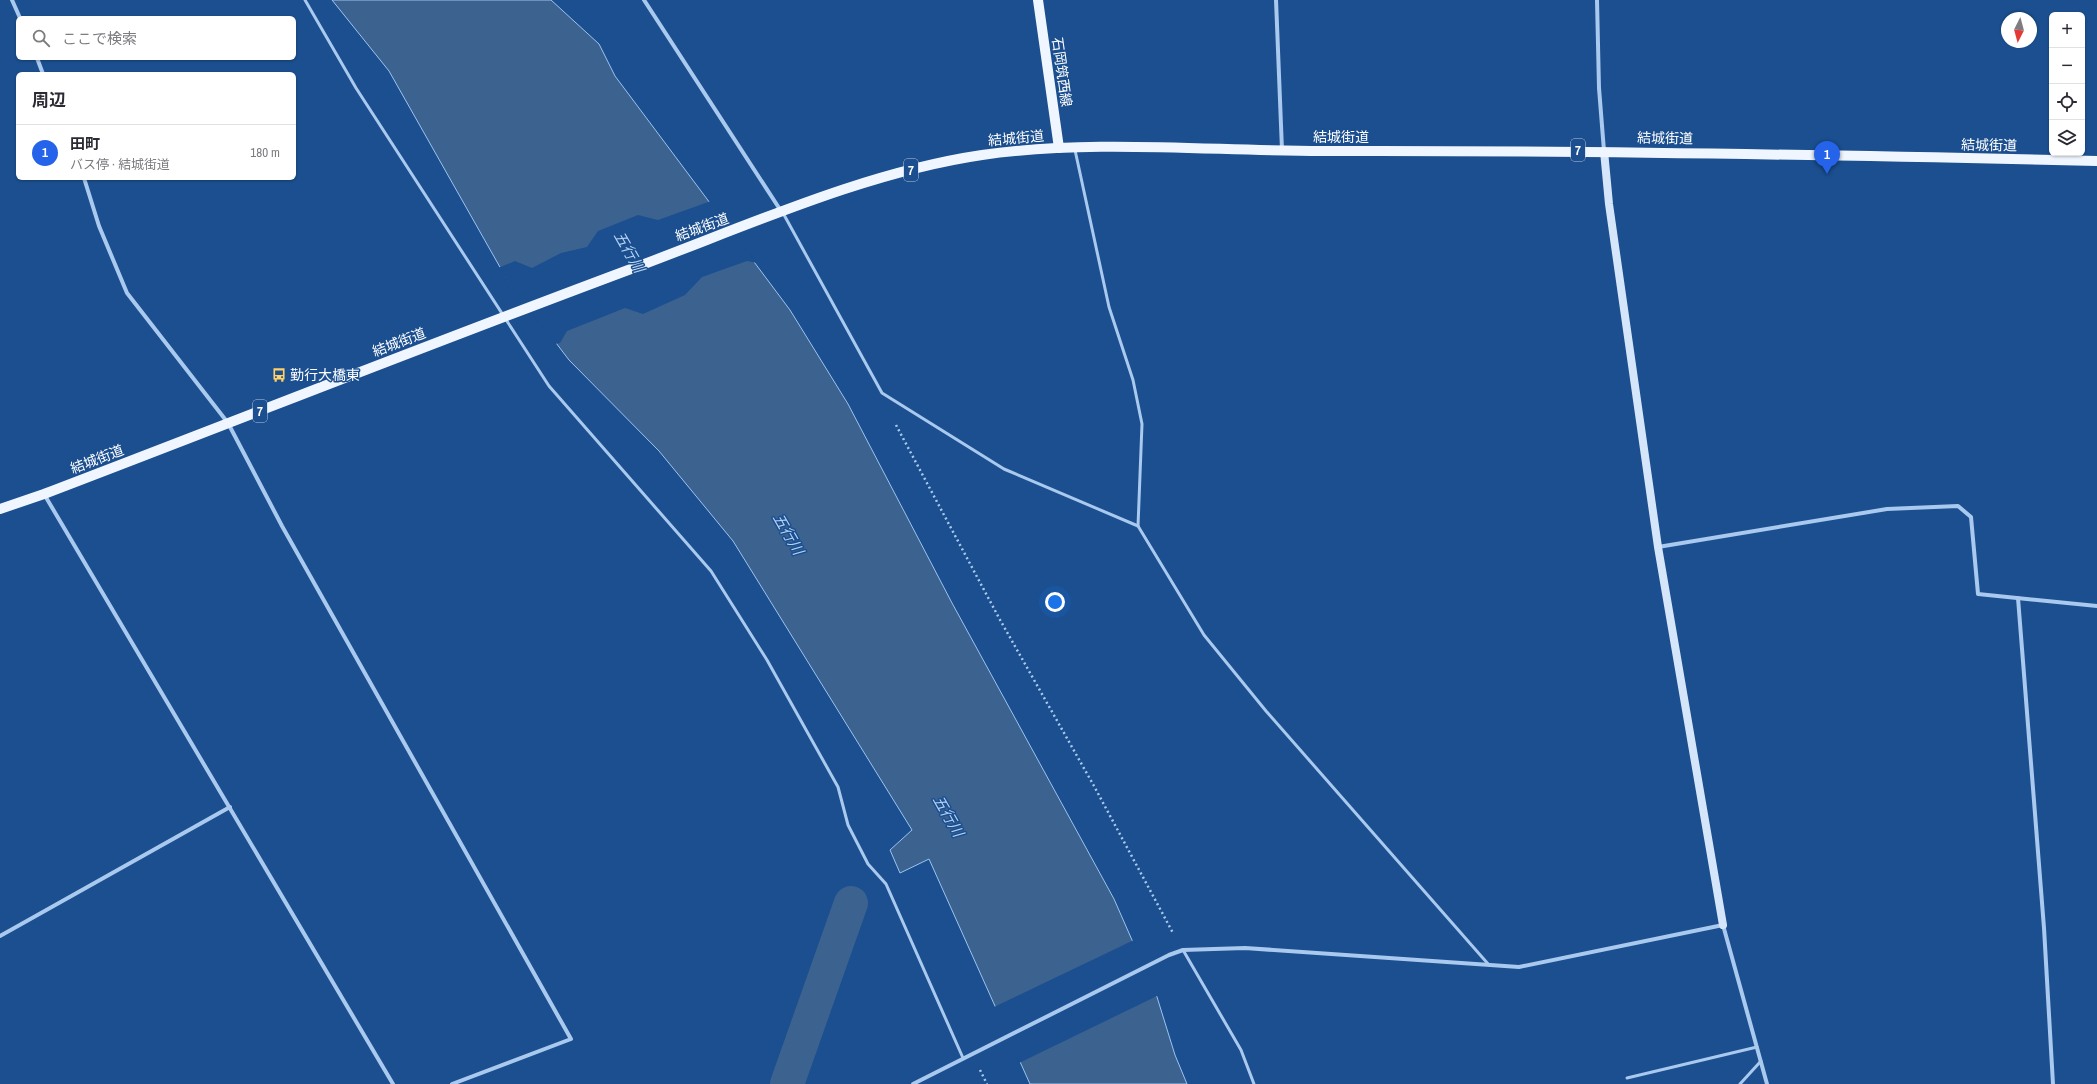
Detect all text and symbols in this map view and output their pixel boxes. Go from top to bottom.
north arrow [2001,12,2037,48]
map controls [2049,12,2085,156]
button: + [2049,12,2085,48]
search box [16,16,296,60]
icon: search [30,27,52,49]
text: ここで検索 [62,28,137,49]
street label: 石岡筑西線 [1048,36,1076,108]
button: − [2049,48,2085,84]
button: locate [2049,84,2085,120]
text: 周辺 [32,88,66,111]
button: layers [2049,120,2085,156]
street label: 結城街道 [987,127,1045,149]
street label: 結城街道 [1313,128,1369,146]
street label: 結城街道 [1637,129,1693,147]
text: 田町 [70,133,100,154]
street label: 結城街道 [1961,136,2017,154]
road number: 7 [1571,139,1585,161]
pin: 1 [1814,141,1840,174]
text: 1 [42,144,48,161]
text: 180 m [250,144,280,161]
text: バス停 · 結城街道 [70,156,170,173]
road number: 7 [904,159,918,181]
street label: 結城街道 [673,209,731,245]
water label: 五行川 [609,227,651,278]
street label: 結城街道 [370,324,428,360]
place label: 勤行大橋東 [290,366,360,384]
bus stop icon: 勤行大橋東 [271,367,287,383]
road number: 7 [253,400,267,422]
street label: 結城街道 [68,441,126,477]
water label: 五行川 [768,509,810,560]
your location [1045,592,1065,612]
water label: 五行川 [928,791,970,842]

